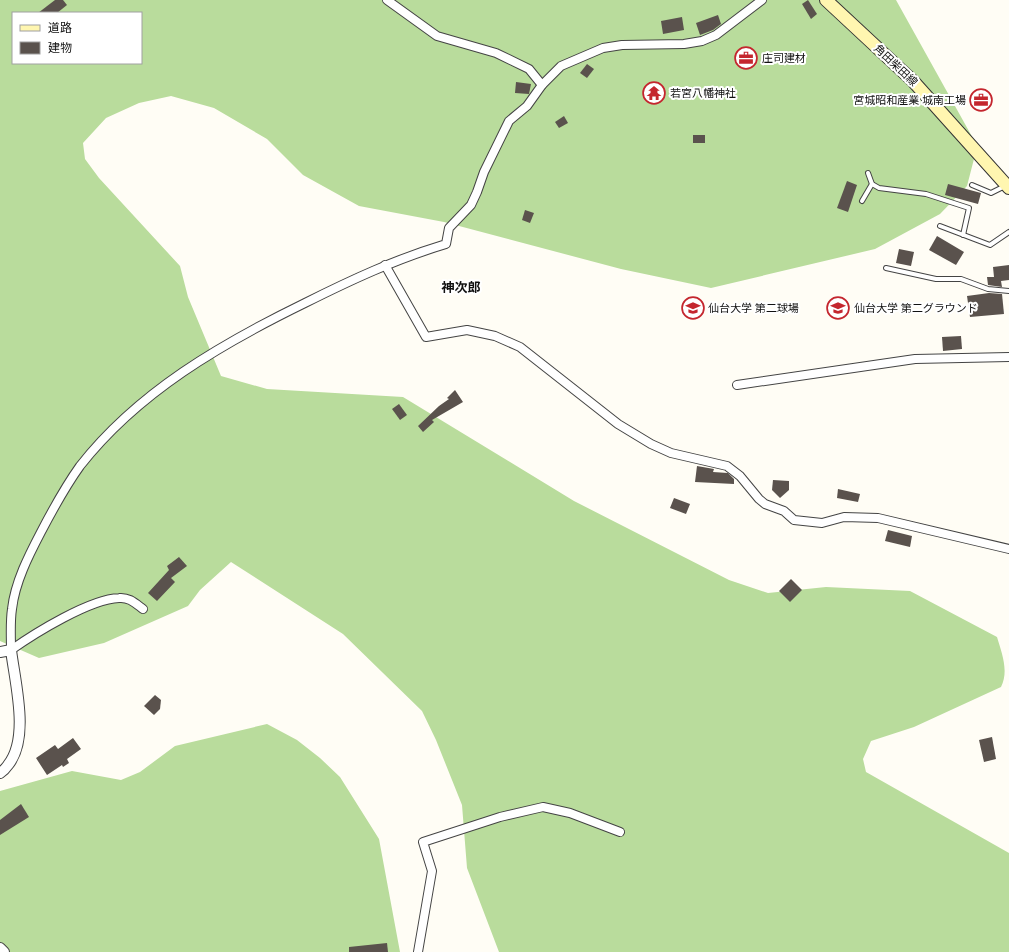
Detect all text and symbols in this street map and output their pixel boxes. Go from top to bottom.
legend [12,12,142,64]
text: 道路 [48,21,72,35]
text: 建物 [48,41,72,55]
street label: 角田柴田線 [871,42,920,89]
office icon: 庄司建材 [733,45,759,71]
place label: 庄司建材 [762,52,806,65]
temple icon: 若宮八幡神社 [641,80,667,106]
place label: 若宮八幡神社 [670,87,736,100]
office icon: 宮城昭和産業 城南工場 [968,87,994,113]
place label: 宮城昭和産業 城南工場 [853,94,966,107]
district label: 神次郎 [441,280,481,295]
school or university icon: 仙台大学 第二球場 [680,295,706,321]
school or university icon: 仙台大学 第二グラウンド [825,295,851,321]
place label: 仙台大学 第二球場 [708,302,799,315]
place label: 仙台大学 第二グラウンド [854,302,978,315]

